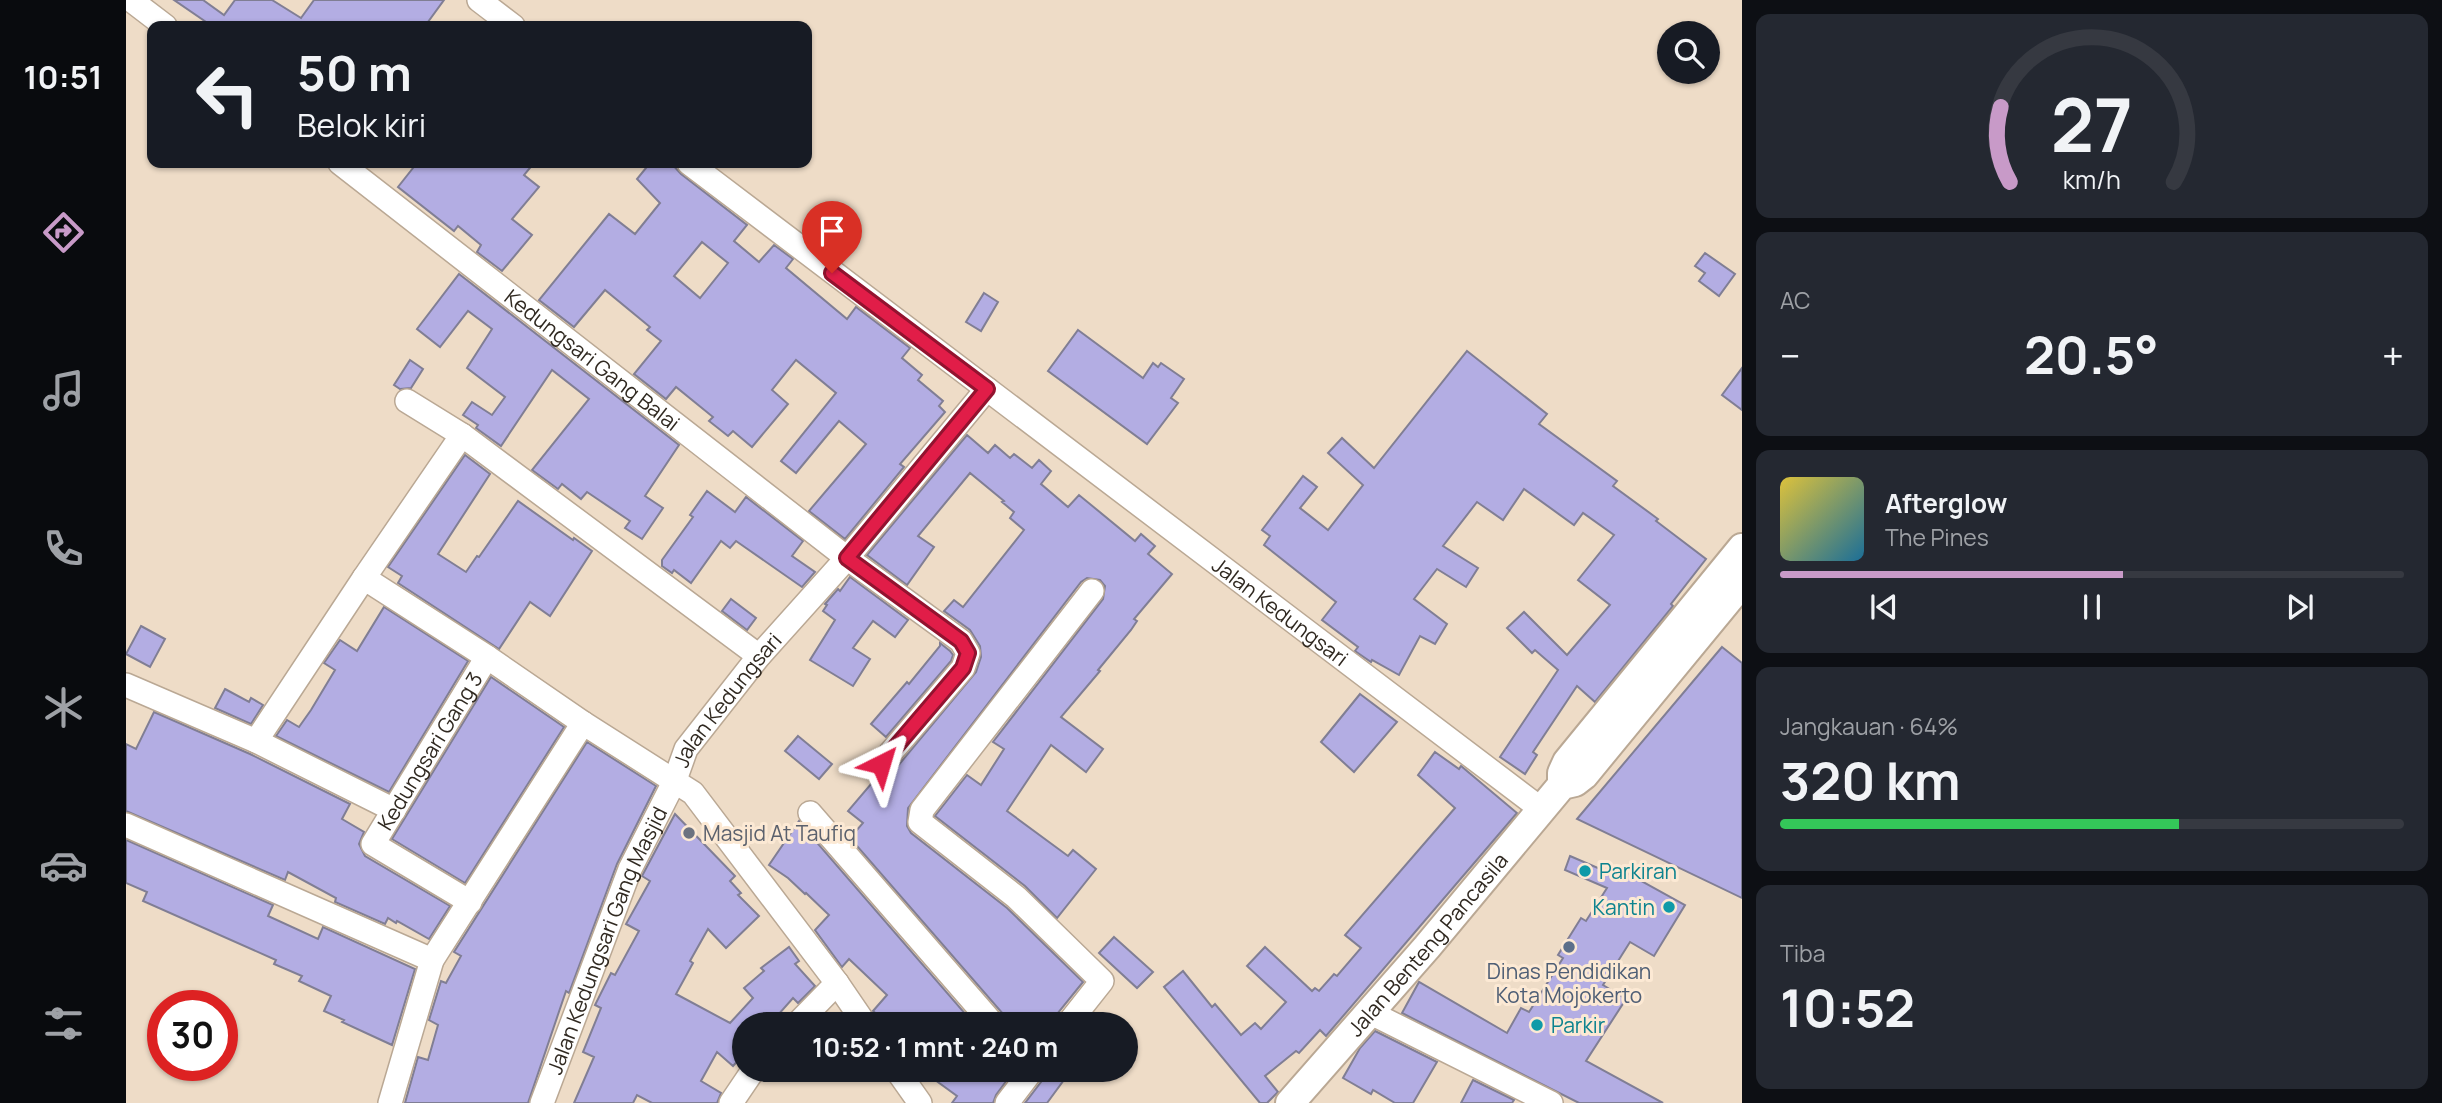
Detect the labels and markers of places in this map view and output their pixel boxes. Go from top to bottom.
pin [802,201,862,273]
place label: Masjid At Taufiq [703,819,856,847]
marker: Masjid At Taufiq [681,825,697,841]
place label: Parkiran [1599,857,1677,885]
marker: Parkiran [1577,863,1593,879]
place label: Kantin [1593,893,1655,921]
marker: Kantin [1661,899,1677,915]
marker: Dinas Pendidikan Kota Mojokerto [1561,939,1577,955]
place label: Dinas Pendidikan Kota Mojokerto [1487,957,1651,1009]
place label: Parkir [1551,1011,1606,1039]
marker: Parkir [1529,1017,1545,1033]

